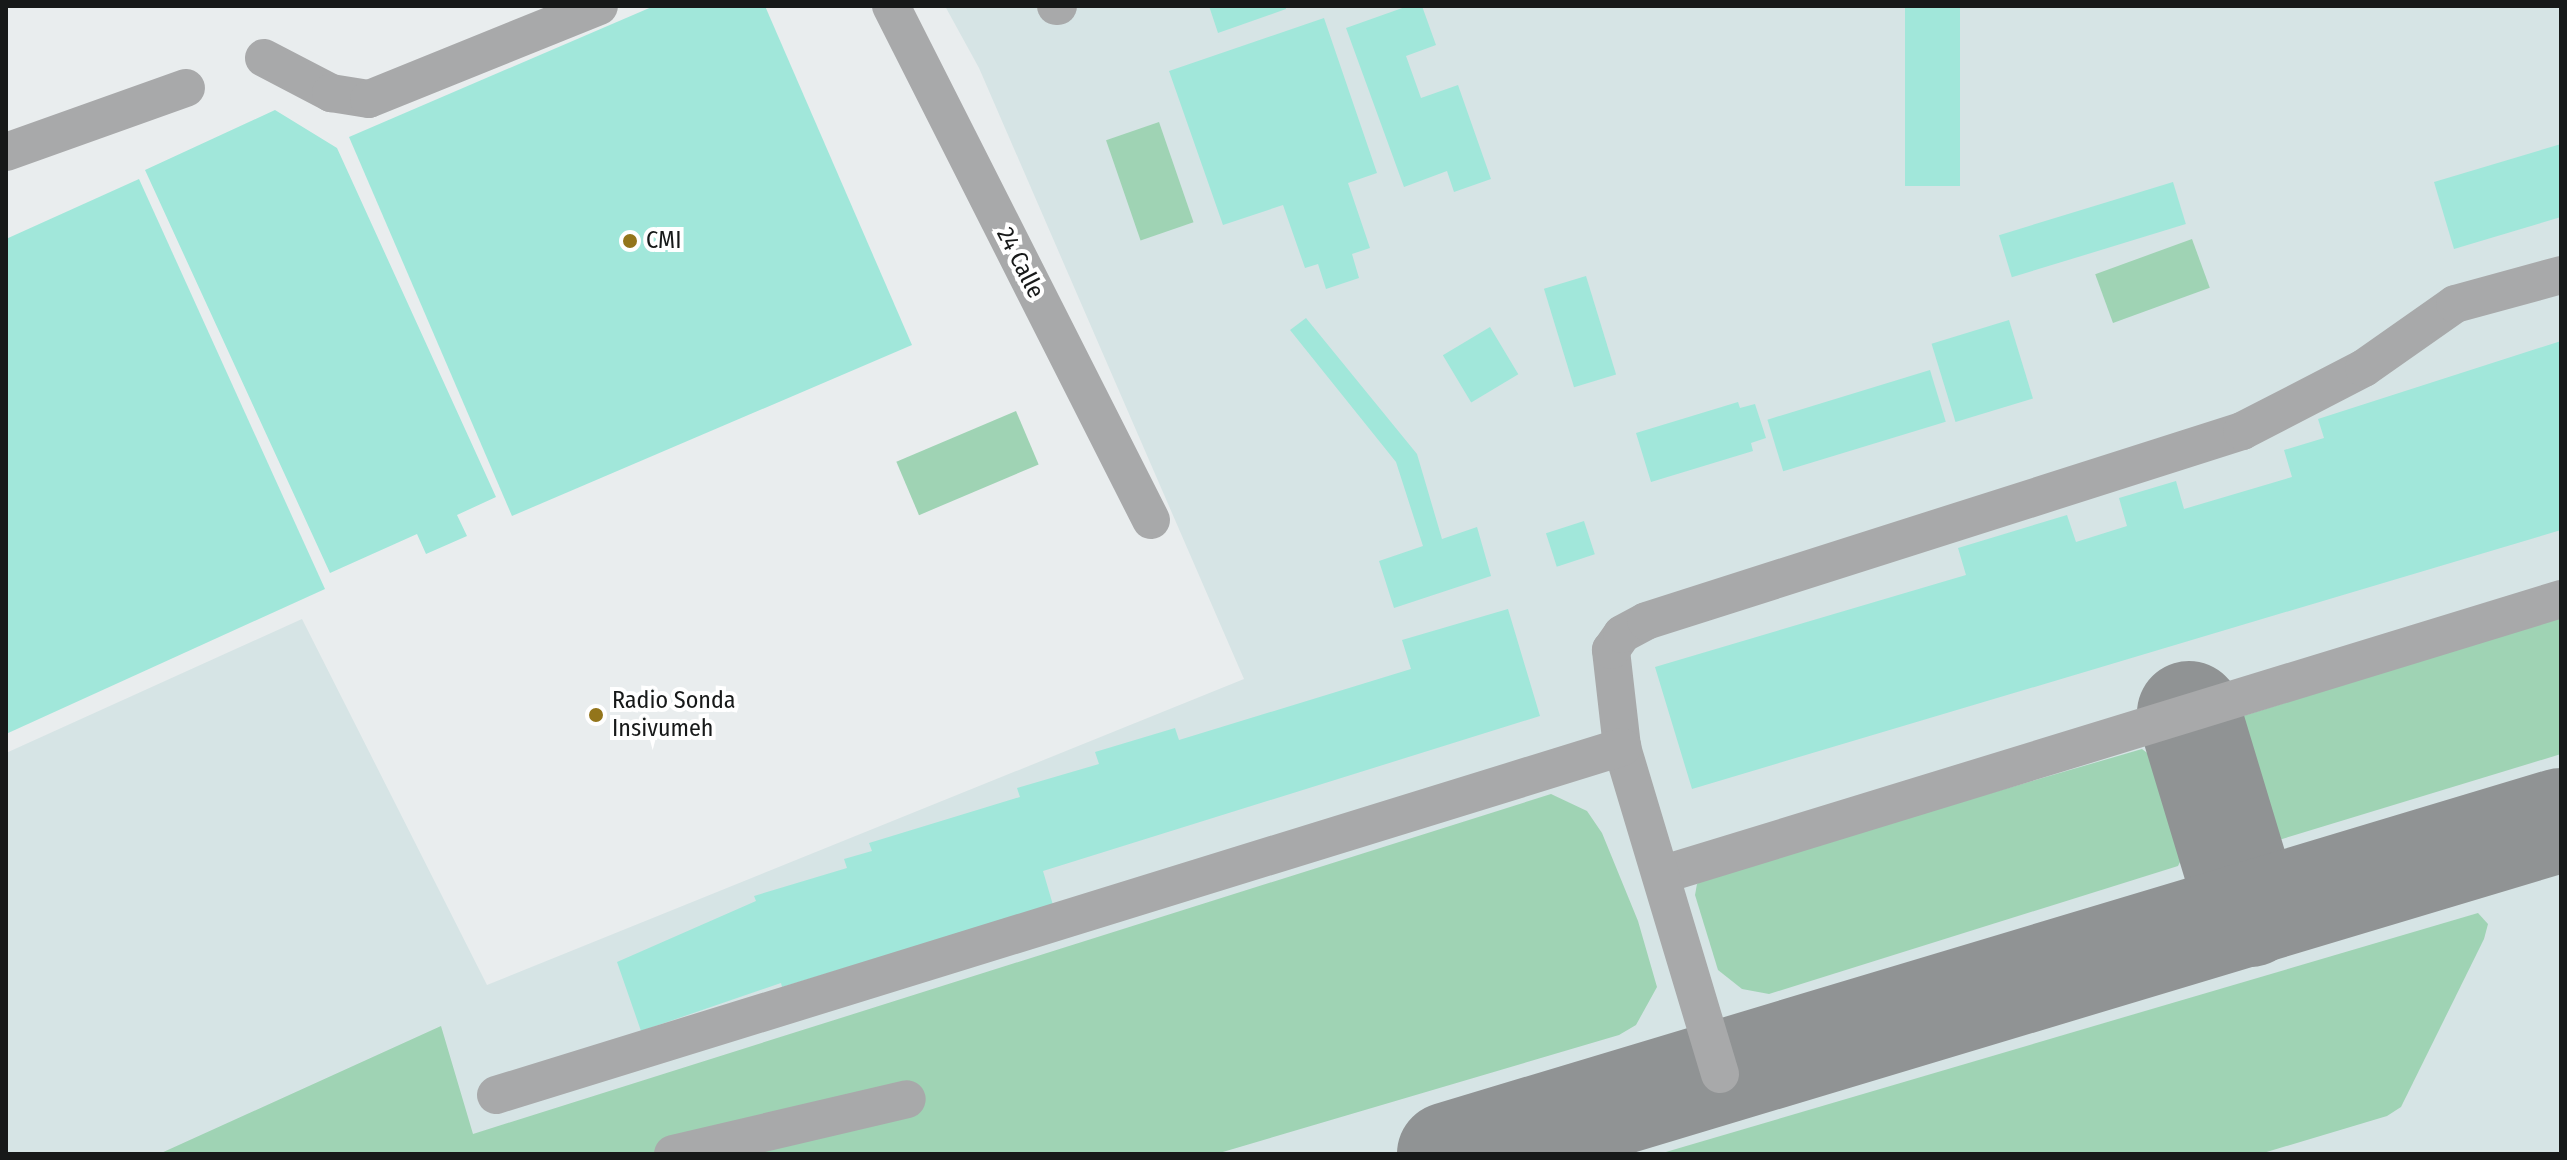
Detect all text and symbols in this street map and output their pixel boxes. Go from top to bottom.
street label: 24 Calle [990,223,1050,303]
place label: CMI [646,227,681,255]
marker: CMI [621,232,639,250]
place label: Radio Sonda Insivumeh [612,687,736,743]
marker: Radio Sonda Insivumeh [587,706,605,724]

